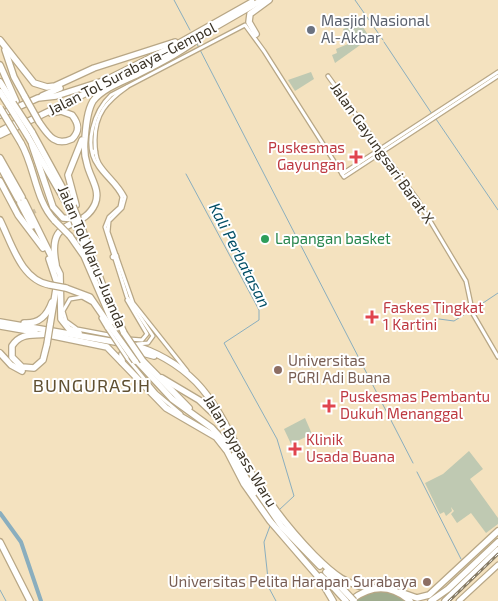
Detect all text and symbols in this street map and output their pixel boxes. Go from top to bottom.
place label: Masjid Nasional Al-Akbar [321,11,430,46]
street label: Jalan Tol Surabaya–Gempol [45,18,219,118]
marker: Masjid Nasional Al-Akbar [305,24,317,36]
street label: Jalan Gayungsari Barat X [327,78,438,226]
place label: Puskesmas Gayungan [268,138,345,173]
marker: Puskesmas Gayungan [349,150,363,164]
street label: Jalan Tol Waru–Juanda [55,183,131,331]
water label: Kali Perbatasan [206,199,275,310]
place label: Lapangan basket [275,229,391,247]
marker: Lapangan basket [259,233,271,245]
place label: Faskes Tingkat 1 Kartini [383,298,484,333]
marker: Faskes Tingkat 1 Kartini [365,310,379,324]
place label: Universitas PGRI Adi Buana [288,351,390,386]
marker: Universitas PGRI Adi Buana [272,364,284,376]
district label: BUNGURASIH [33,374,151,396]
place label: Puskesmas Pembantu Dukuh Menanggal [340,387,490,422]
street label: Jalan Bypass Waru [200,391,281,510]
marker: Puskesmas Pembantu Dukuh Menanggal [322,399,336,413]
place label: Klinik Usada Buana [306,430,395,465]
marker: Klinik Usada Buana [288,442,302,456]
place label: Universitas Pelita Harapan Surabaya [169,572,417,590]
marker: Universitas Pelita Harapan Surabaya [421,576,433,588]

